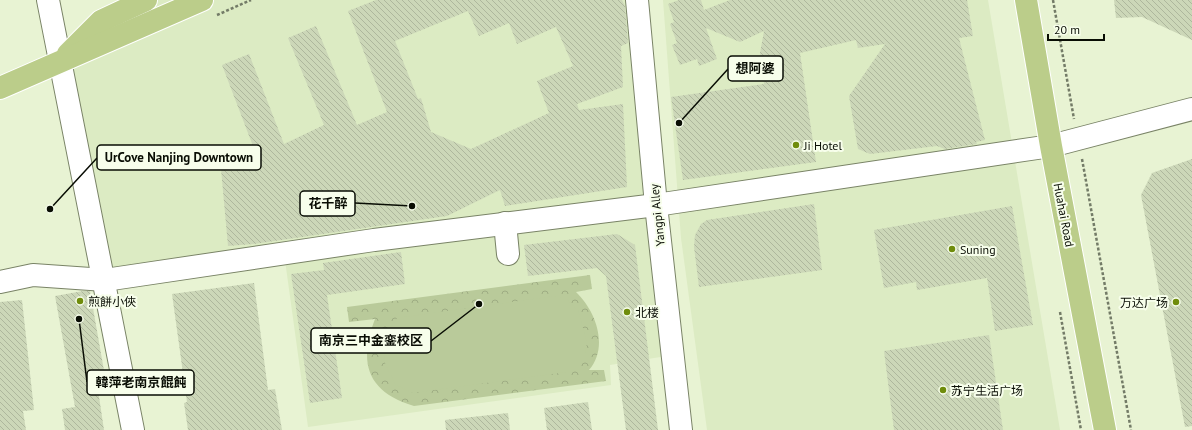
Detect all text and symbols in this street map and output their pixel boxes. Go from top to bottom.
scale bar [1048,16,1104,42]
text: 20 m [1054,22,1080,37]
callout: 想阿婆 [728,56,783,81]
text: 想阿婆 [735,60,775,77]
place label: Ji Hotel [803,138,842,153]
marker: Ji Hotel [791,140,801,150]
callout: UrCove Nanjing Downtown [97,145,261,170]
text: UrCove Nanjing Downtown [105,149,253,166]
street label: Huahai Road [1050,182,1078,248]
street label: Yangpi Alley [646,183,668,247]
callout: 花千醉 [300,191,355,216]
text: 花千醉 [308,195,348,212]
place label: Suning [960,242,996,257]
marker: Suning [947,244,957,254]
place label: 煎餅小俠 [88,294,136,309]
place label: 万达广场 [1120,295,1168,310]
marker: 煎餅小俠 [75,296,85,306]
marker: 万达广场 [1171,297,1181,307]
place label: 北楼 [635,305,659,320]
marker: 北楼 [622,307,632,317]
callout: 南京三中金銮校区 [311,328,431,353]
text: 南京三中金銮校区 [319,332,423,349]
callout: 韓萍老南京餛飩 [87,370,194,395]
text: 韓萍老南京餛飩 [95,374,187,391]
place label: 苏宁生活广场 [951,383,1023,398]
marker: 苏宁生活广场 [938,385,948,395]

